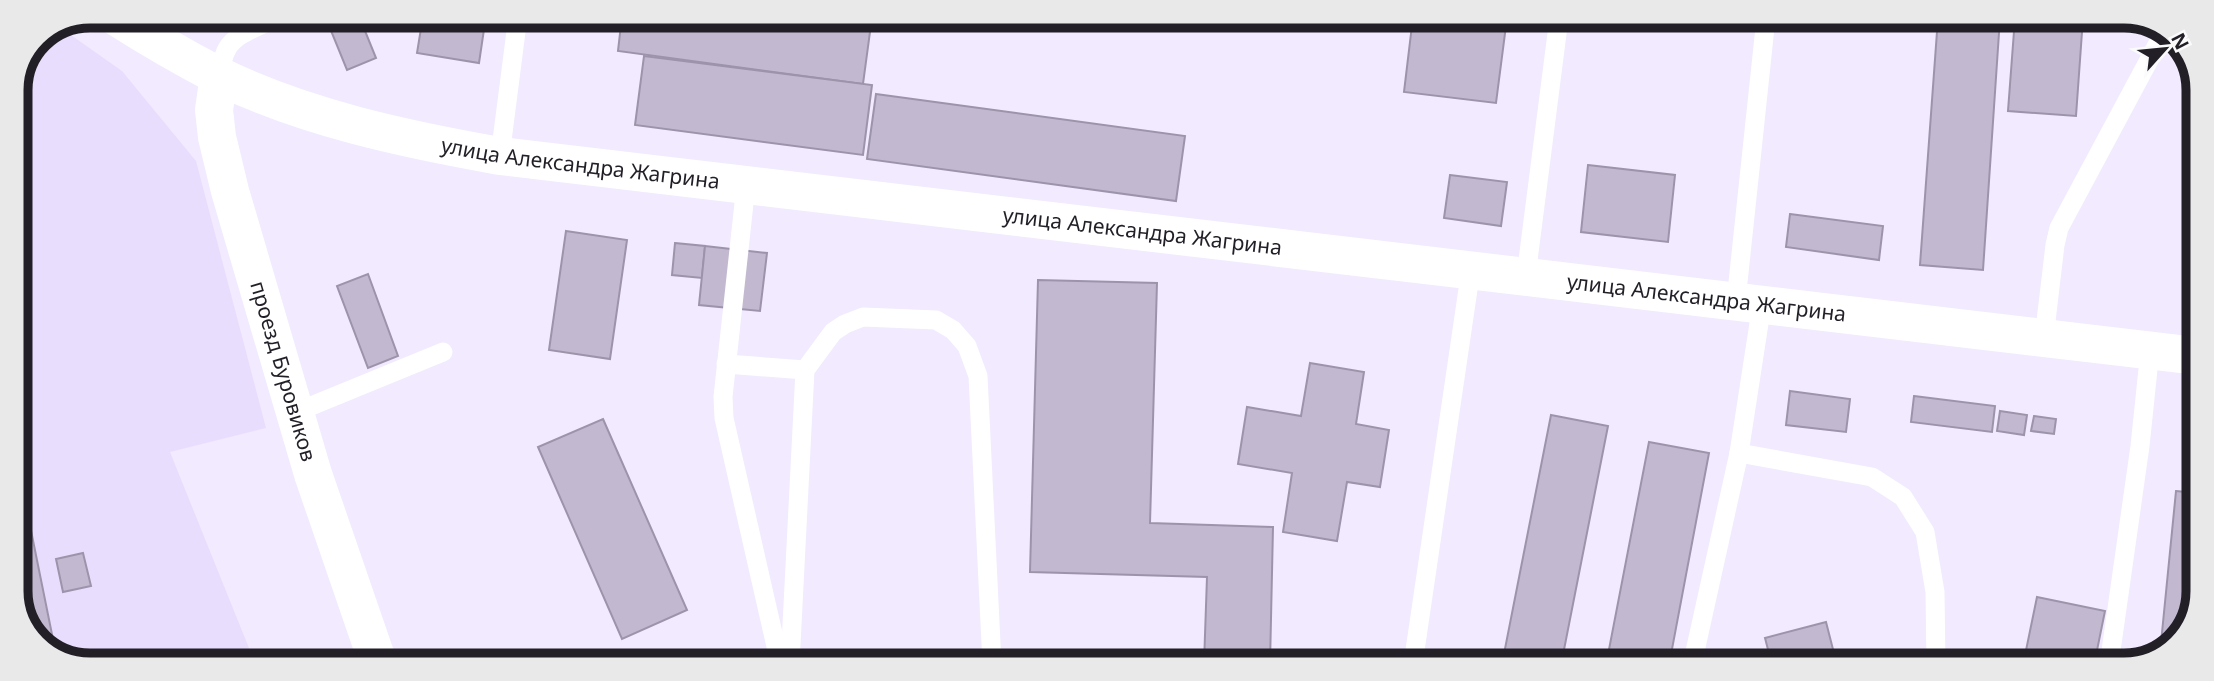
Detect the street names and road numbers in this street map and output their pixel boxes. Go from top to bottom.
street label: улица Александра Жагрина [439,130,721,195]
street label: улица Александра Жагрина [1001,200,1284,261]
street label: улица Александра Жагрина [1565,267,1848,328]
street label: проезд Буровиков [244,278,324,465]

